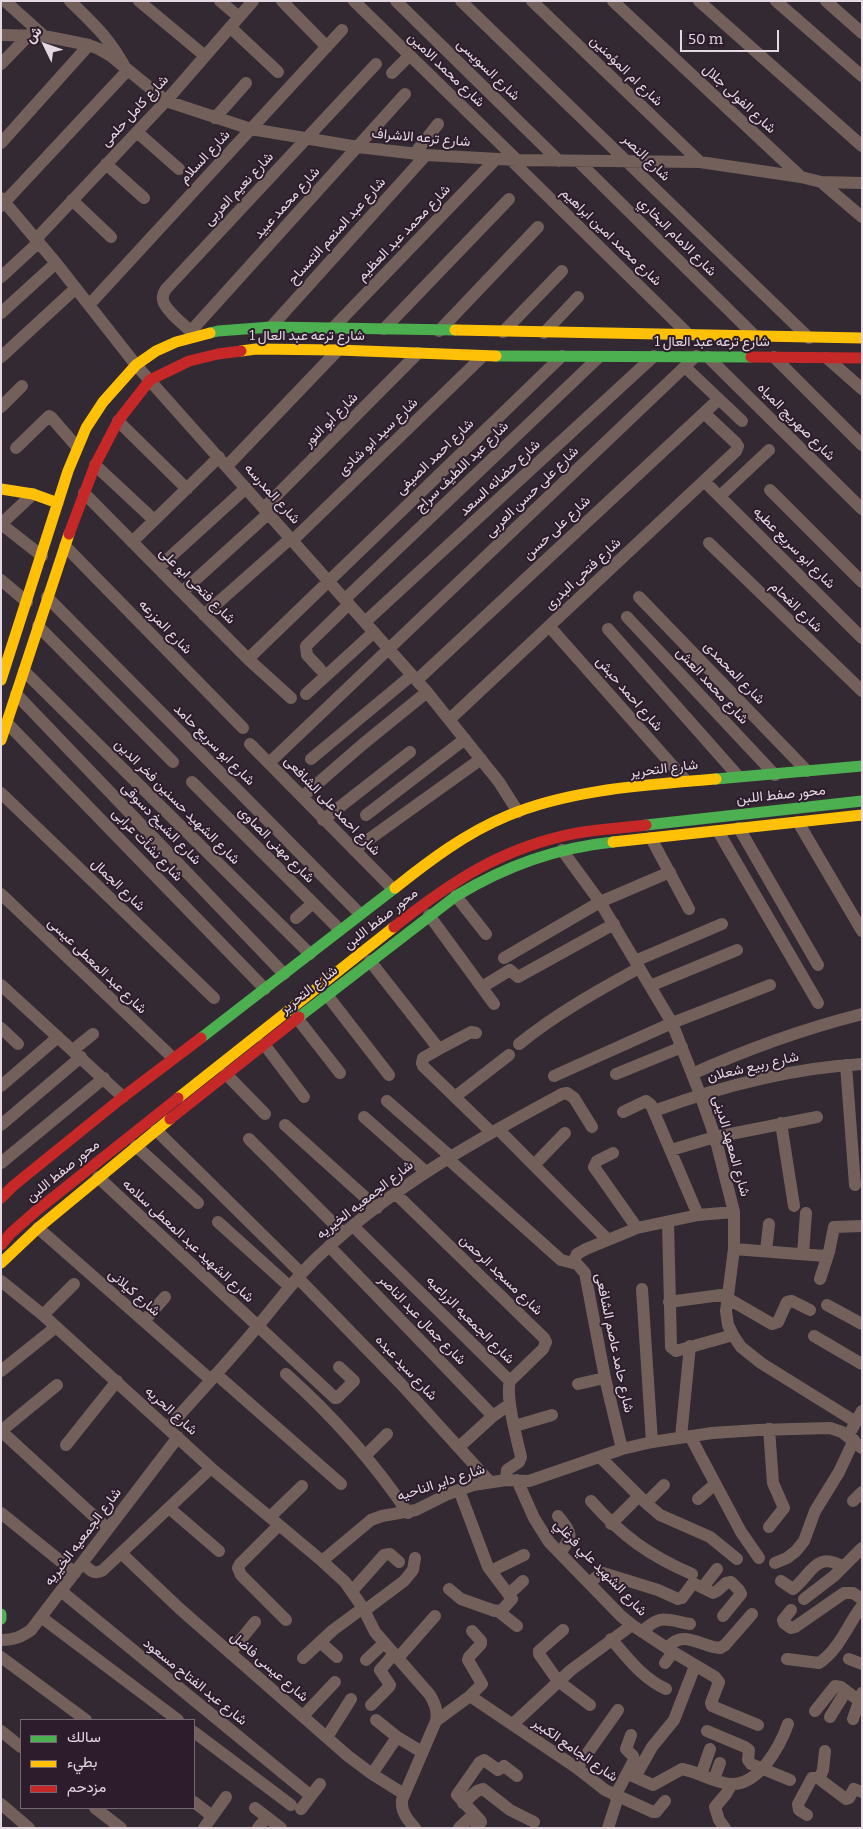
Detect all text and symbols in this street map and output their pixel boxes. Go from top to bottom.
north arrow [20,20,70,70]
scale bar [683,20,782,52]
text: ش [22,23,45,47]
street label: شارع محمد الامين [404,29,488,111]
text: 50 m [688,30,723,48]
street label: شارع ام المؤمنين [586,32,666,110]
street label: شارع السويسى [453,36,523,104]
street label: شارع الفولى جلال [699,61,779,137]
street label: شارع كامل حلمى [98,72,172,150]
street label: شارع ترعه الاشراف [371,125,471,151]
street label: شارع السلام [176,127,234,187]
street label: شارع النصر [618,131,674,185]
street label: شارع نعيم العربى [201,149,277,229]
street label: شارع محمد عبيد [250,164,324,242]
street label: شارع عبد المنعم التمساح [285,174,389,288]
street label: شارع محمد عبد العظيم [354,181,454,285]
street label: شارع محمد امين ابراهيم [557,184,665,290]
street label: شارع الامام البخاري [634,194,720,280]
street label: شارع ترعه عبد العال 1 [249,328,365,344]
street label: شارع ترعه عبد العال 1 [654,334,770,350]
street label: شارع صهريج المياه [754,380,838,464]
street label: شارع أبو النور [300,389,362,451]
street label: شارع سيد ابو شادى [334,394,422,480]
street label: شارع احمد الصيفى [392,415,478,499]
street label: شارع عبد اللطيف سراج [412,418,512,516]
street label: شارع حضانه السعد [456,436,544,520]
street label: شارع على حسن العربى [482,443,582,541]
street label: شارع المدرسه [240,460,304,528]
street label: شارع على حسن [520,493,594,563]
street label: شارع ابو سريع عطيه [749,503,839,593]
street label: شارع فتحى البدرى [541,534,625,614]
street label: شارع فتحى ابو على [155,544,239,628]
street label: شارع الفحام [766,578,826,636]
street label: شارع المزرعه [135,596,195,658]
street label: شارع المحمدى [700,638,768,708]
street label: شارع محمد العش [672,644,752,728]
street label: شارع احمد حبش [592,653,666,735]
street label: شارع ابو سريع حامد [170,701,258,789]
street label: شارع الشهيد حسنين فخر الدين [111,736,243,868]
street label: شارع احمد على الشافعى [280,753,384,859]
street label: شارع التحرير [629,756,699,782]
street label: شارع الشيخ دسوقى [118,779,204,869]
street label: محور صفط اللبن [736,782,826,808]
street label: شارع مهنى الصاوى [234,803,318,887]
street label: شارع نشأت عرابى [108,805,186,885]
street label: شارع الجمال [88,855,148,915]
street label: محور صفط اللبن [340,885,422,953]
street label: شارع عبد المعطى عيسى [44,914,150,1018]
street label: شارع التحرير [277,962,341,1018]
street label: شارع ربيع شعلان [706,1048,800,1086]
street label: شارع المعهد الدينى [709,1094,753,1198]
street label: محور صفط اللبن [23,1136,103,1206]
street label: شارع الجمعيه الخيريه [313,1157,417,1243]
street label: شارع الشهيد عبد المعطى سلامه [119,1176,257,1306]
street label: شارع مسجد الرحمن [456,1231,546,1319]
street label: شارع كيلانى [104,1266,164,1320]
street label: شارع جمال عبد الناصر [375,1271,469,1369]
street label: شارع الجمعيه الزراعيه [422,1272,518,1368]
street label: شارع حامد عاصم الشافعى [591,1272,637,1414]
street label: شارع سيد عبده [371,1332,441,1404]
street label: شارع الحريه [141,1383,201,1439]
street label: شارع داير الناحيه [395,1461,487,1505]
street label: شارع الجمعيه الخيريه [41,1485,125,1589]
street label: شارع الشهيد علي فرغلي [550,1516,650,1620]
street label: شارع عيسى فاضل [226,1628,312,1706]
street label: شارع عبد الفتاح مسعود [140,1635,250,1729]
street label: شارع الجامع الكبير [529,1714,621,1786]
legend [20,1719,195,1809]
text: سالك [67,1728,101,1746]
text: بطيء [67,1753,97,1771]
text: مزدحم [67,1778,106,1796]

